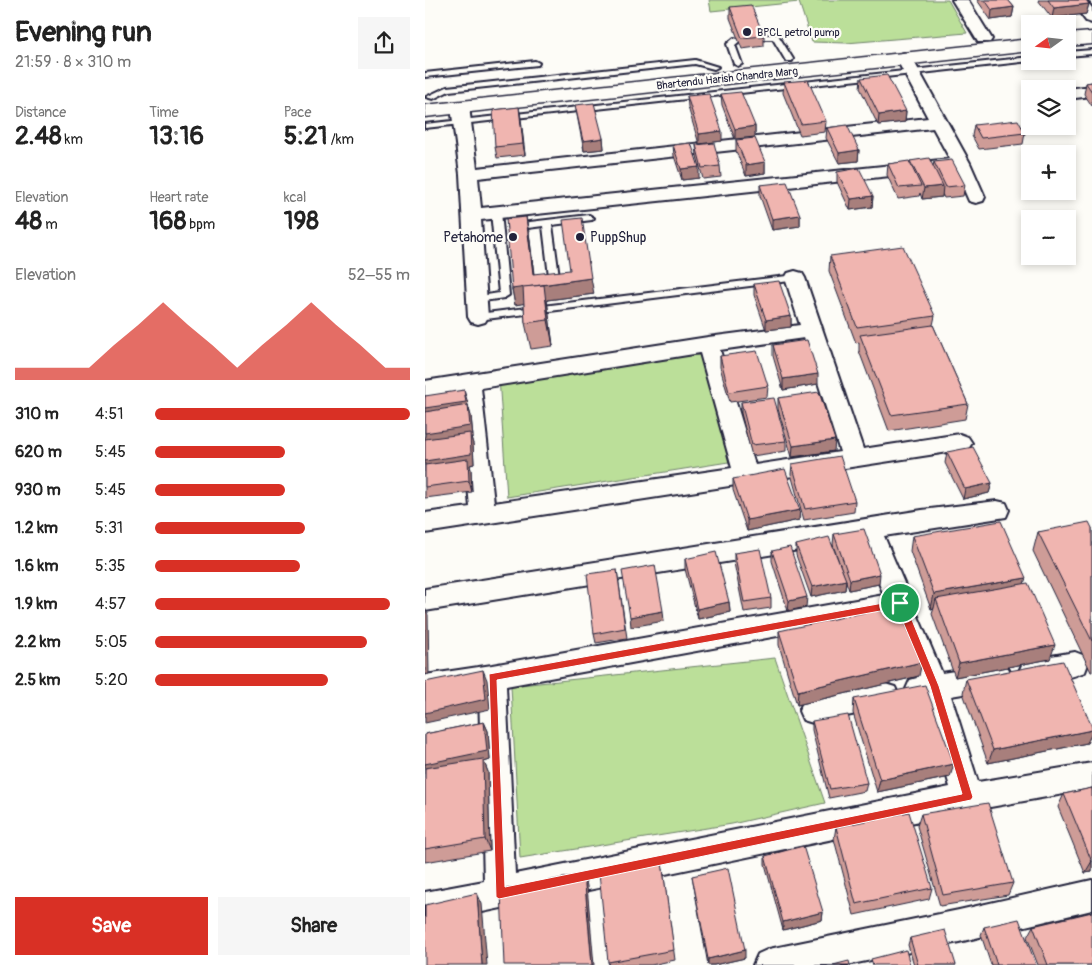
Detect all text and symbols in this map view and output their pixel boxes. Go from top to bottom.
text: Evening run [15,15,152,50]
north arrow [1021,15,1076,70]
map controls [1021,15,1076,265]
button: share [358,17,410,69]
marker: BPCL petrol pump [741,26,753,38]
place label: BPCL petrol pump [757,26,840,39]
text: 21:59 · 8 × 310 m [15,52,131,72]
street label: Bhartendu Harish Chandra Marg [656,65,799,92]
button: layers [1021,80,1076,135]
text: Distance [15,104,66,121]
text: Time [149,104,179,121]
text: Pace [284,104,311,121]
text: 2.48 [15,121,62,152]
text: 13:16 [149,121,204,152]
text: 5:21 [284,121,328,152]
text: km [62,131,83,148]
text: /km [328,131,354,148]
button: + [1021,145,1076,200]
text: Elevation [15,189,68,206]
text: Heart rate [149,189,208,206]
text: kcal [284,189,306,206]
text: 48 [15,206,42,237]
text: 168 [149,206,186,237]
text: 198 [284,206,319,237]
button: − [1021,210,1076,265]
text: m [42,216,58,233]
text: bpm [186,216,215,233]
place label: Petahome [443,229,503,246]
place label: PuppShup [590,229,647,246]
marker: Petahome [507,231,519,243]
marker: PuppShup [574,231,586,243]
text: Elevation [15,265,76,285]
text: 52–55 m [348,265,410,285]
text: 310 m [15,404,59,424]
text: 4:51 [95,404,123,424]
text: 620 m [15,442,62,462]
text: 5:45 [95,442,126,462]
text: 930 m [15,480,61,500]
text: 5:45 [95,480,126,500]
text: 1.2 km [15,518,58,538]
text: 5:31 [95,518,123,538]
text: 1.6 km [15,556,58,576]
text: 5:35 [95,556,126,576]
pin [879,582,921,624]
icon: arrive [886,589,914,617]
text: 1.9 km [15,594,57,614]
text: 4:57 [95,594,126,614]
text: 2.2 km [15,632,61,652]
text: 5:05 [95,632,128,652]
text: 2.5 km [15,670,60,690]
text: 5:20 [95,670,128,690]
button: Save [15,897,208,955]
button: Share [218,897,410,955]

